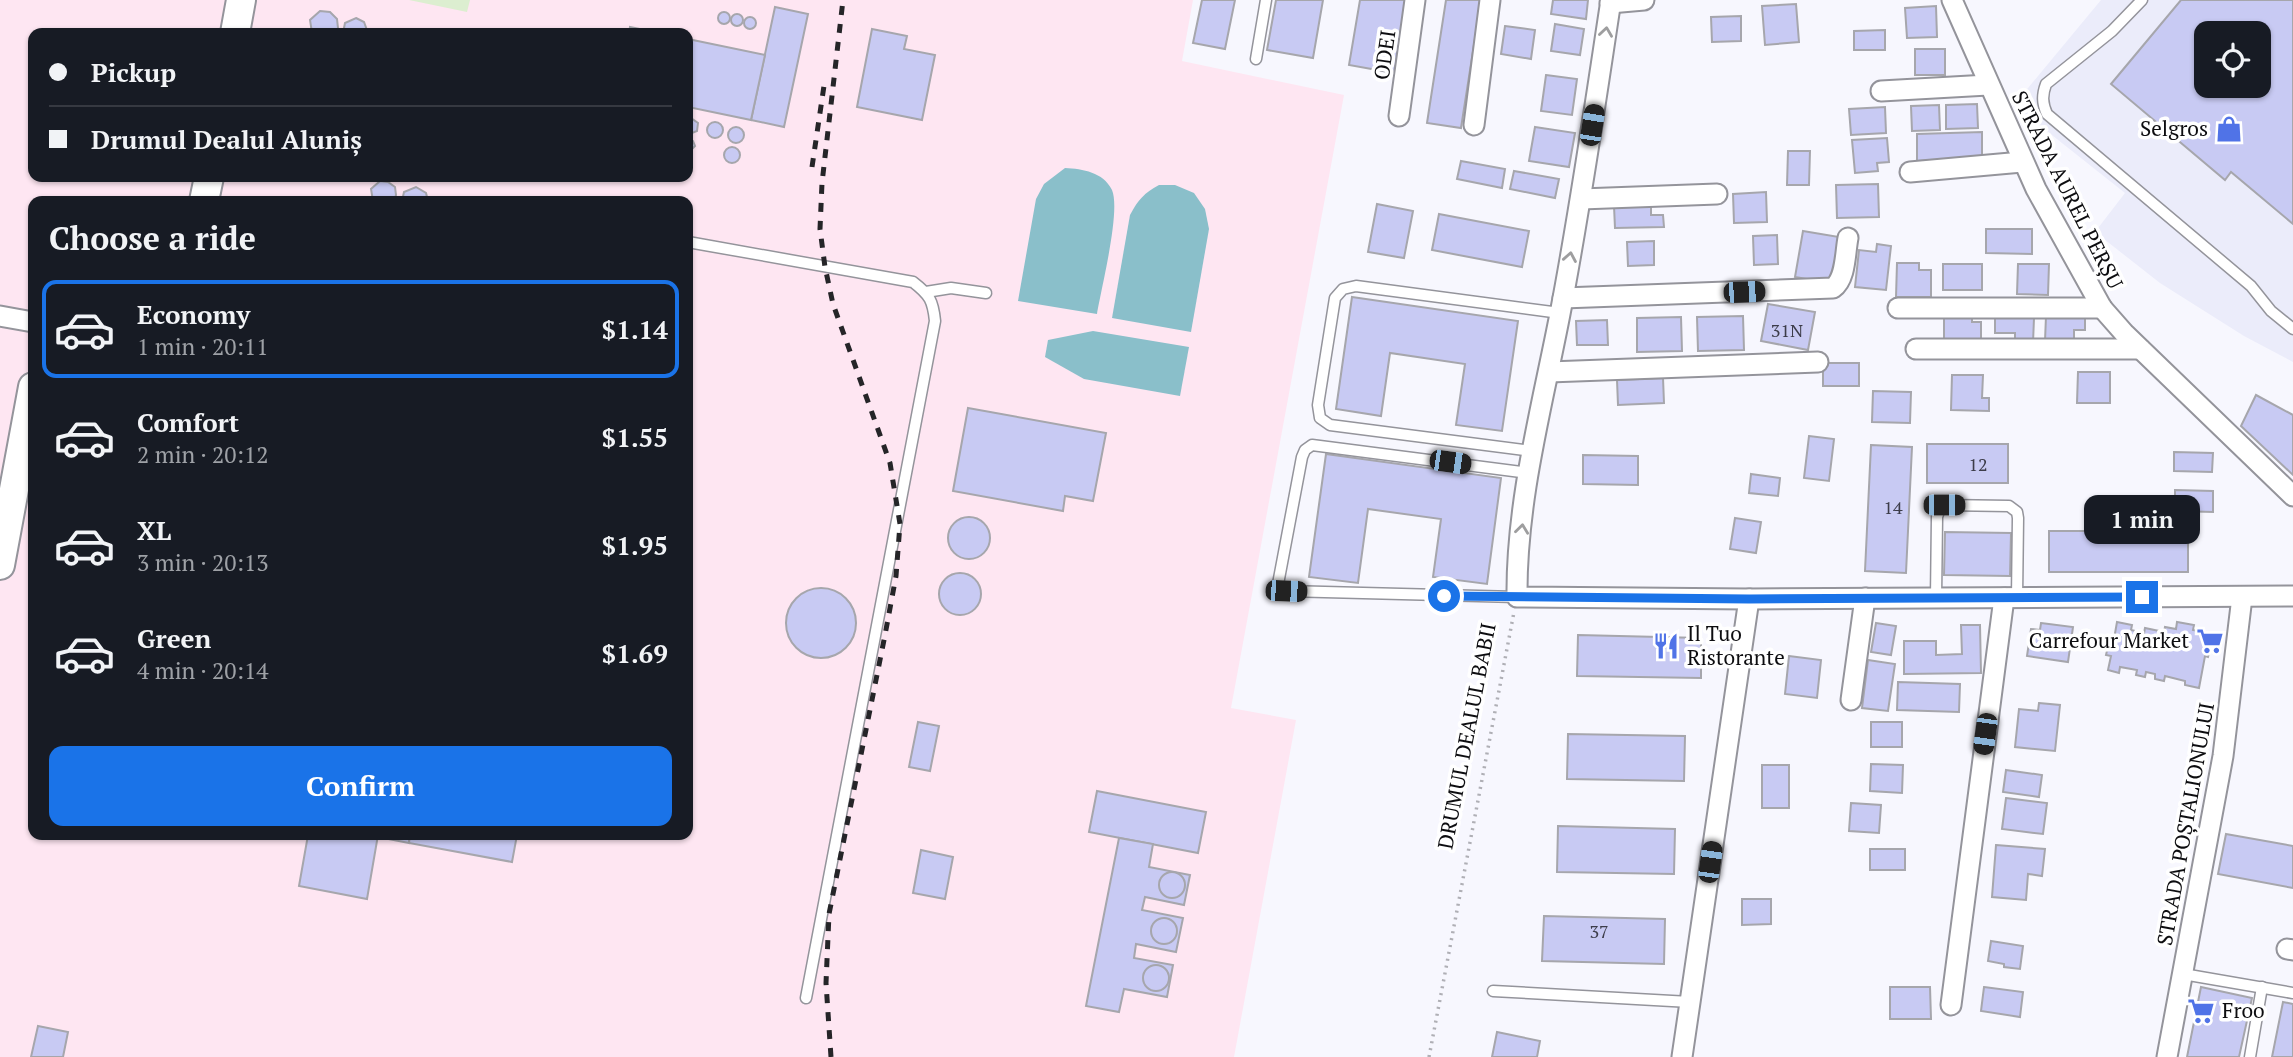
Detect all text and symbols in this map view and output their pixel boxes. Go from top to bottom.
map controls [2194,21,2271,98]
button: locate [2194,21,2271,98]
one-way arrow [1598,27,1613,38]
street label: ODEI [1367,28,1401,82]
text: Pickup [91,55,176,89]
street label: STRADA AUREL PERȘU [2006,86,2130,293]
car [1579,103,1606,147]
place label: Selgros [2140,114,2208,142]
shop icon: Selgros [2214,114,2244,144]
text: Drumul Dealul Aluniș [91,122,362,156]
text: Choose a ride [49,217,256,259]
one-way arrow [1562,251,1577,263]
car [1723,281,1766,303]
text: Economy [137,297,250,331]
icon: car [53,298,116,361]
text: $1.14 [602,312,668,346]
house number: 31N [1771,318,1803,342]
text: 1 min · 20:11 [137,331,269,362]
text: Comfort [137,405,239,439]
icon: car [53,406,116,469]
text: $1.55 [602,420,668,454]
text: 2 min · 20:12 [137,439,269,470]
car [1428,449,1473,475]
house number: 12 [1968,452,1988,476]
house number: 14 [1883,495,1903,519]
car [1924,495,1966,516]
callout: 1 min [2084,496,2200,544]
text: 1 min [2111,504,2173,535]
text: XL [137,513,171,547]
icon: car [53,514,116,577]
one-way arrow [1514,523,1529,535]
text: $1.95 [602,528,668,562]
text: 3 min · 20:13 [137,547,269,578]
car [1265,580,1308,602]
route start [1428,580,1460,612]
route end [2126,581,2158,613]
place label: Il Tuo Ristorante [1687,619,1785,671]
street label: DRUMUL DEALUL BABII [1430,620,1502,851]
text: Green [137,621,211,655]
icon: car [53,622,116,685]
place label: Carrefour Market [2029,626,2189,654]
supermarket icon: Carrefour Market [2195,626,2225,656]
restaurant icon: Il Tuo Ristorante [1651,631,1681,661]
text: $1.69 [602,636,668,670]
text: 4 min · 20:14 [137,655,269,686]
street label: STRADA POȘTALIONULUI [2150,700,2220,948]
car [1972,712,1999,756]
button: Confirm [49,746,672,826]
car [1697,840,1724,884]
house number: 37 [1589,919,1609,943]
supermarket icon: Froo [2186,996,2216,1026]
place label: Froo [2222,996,2265,1024]

